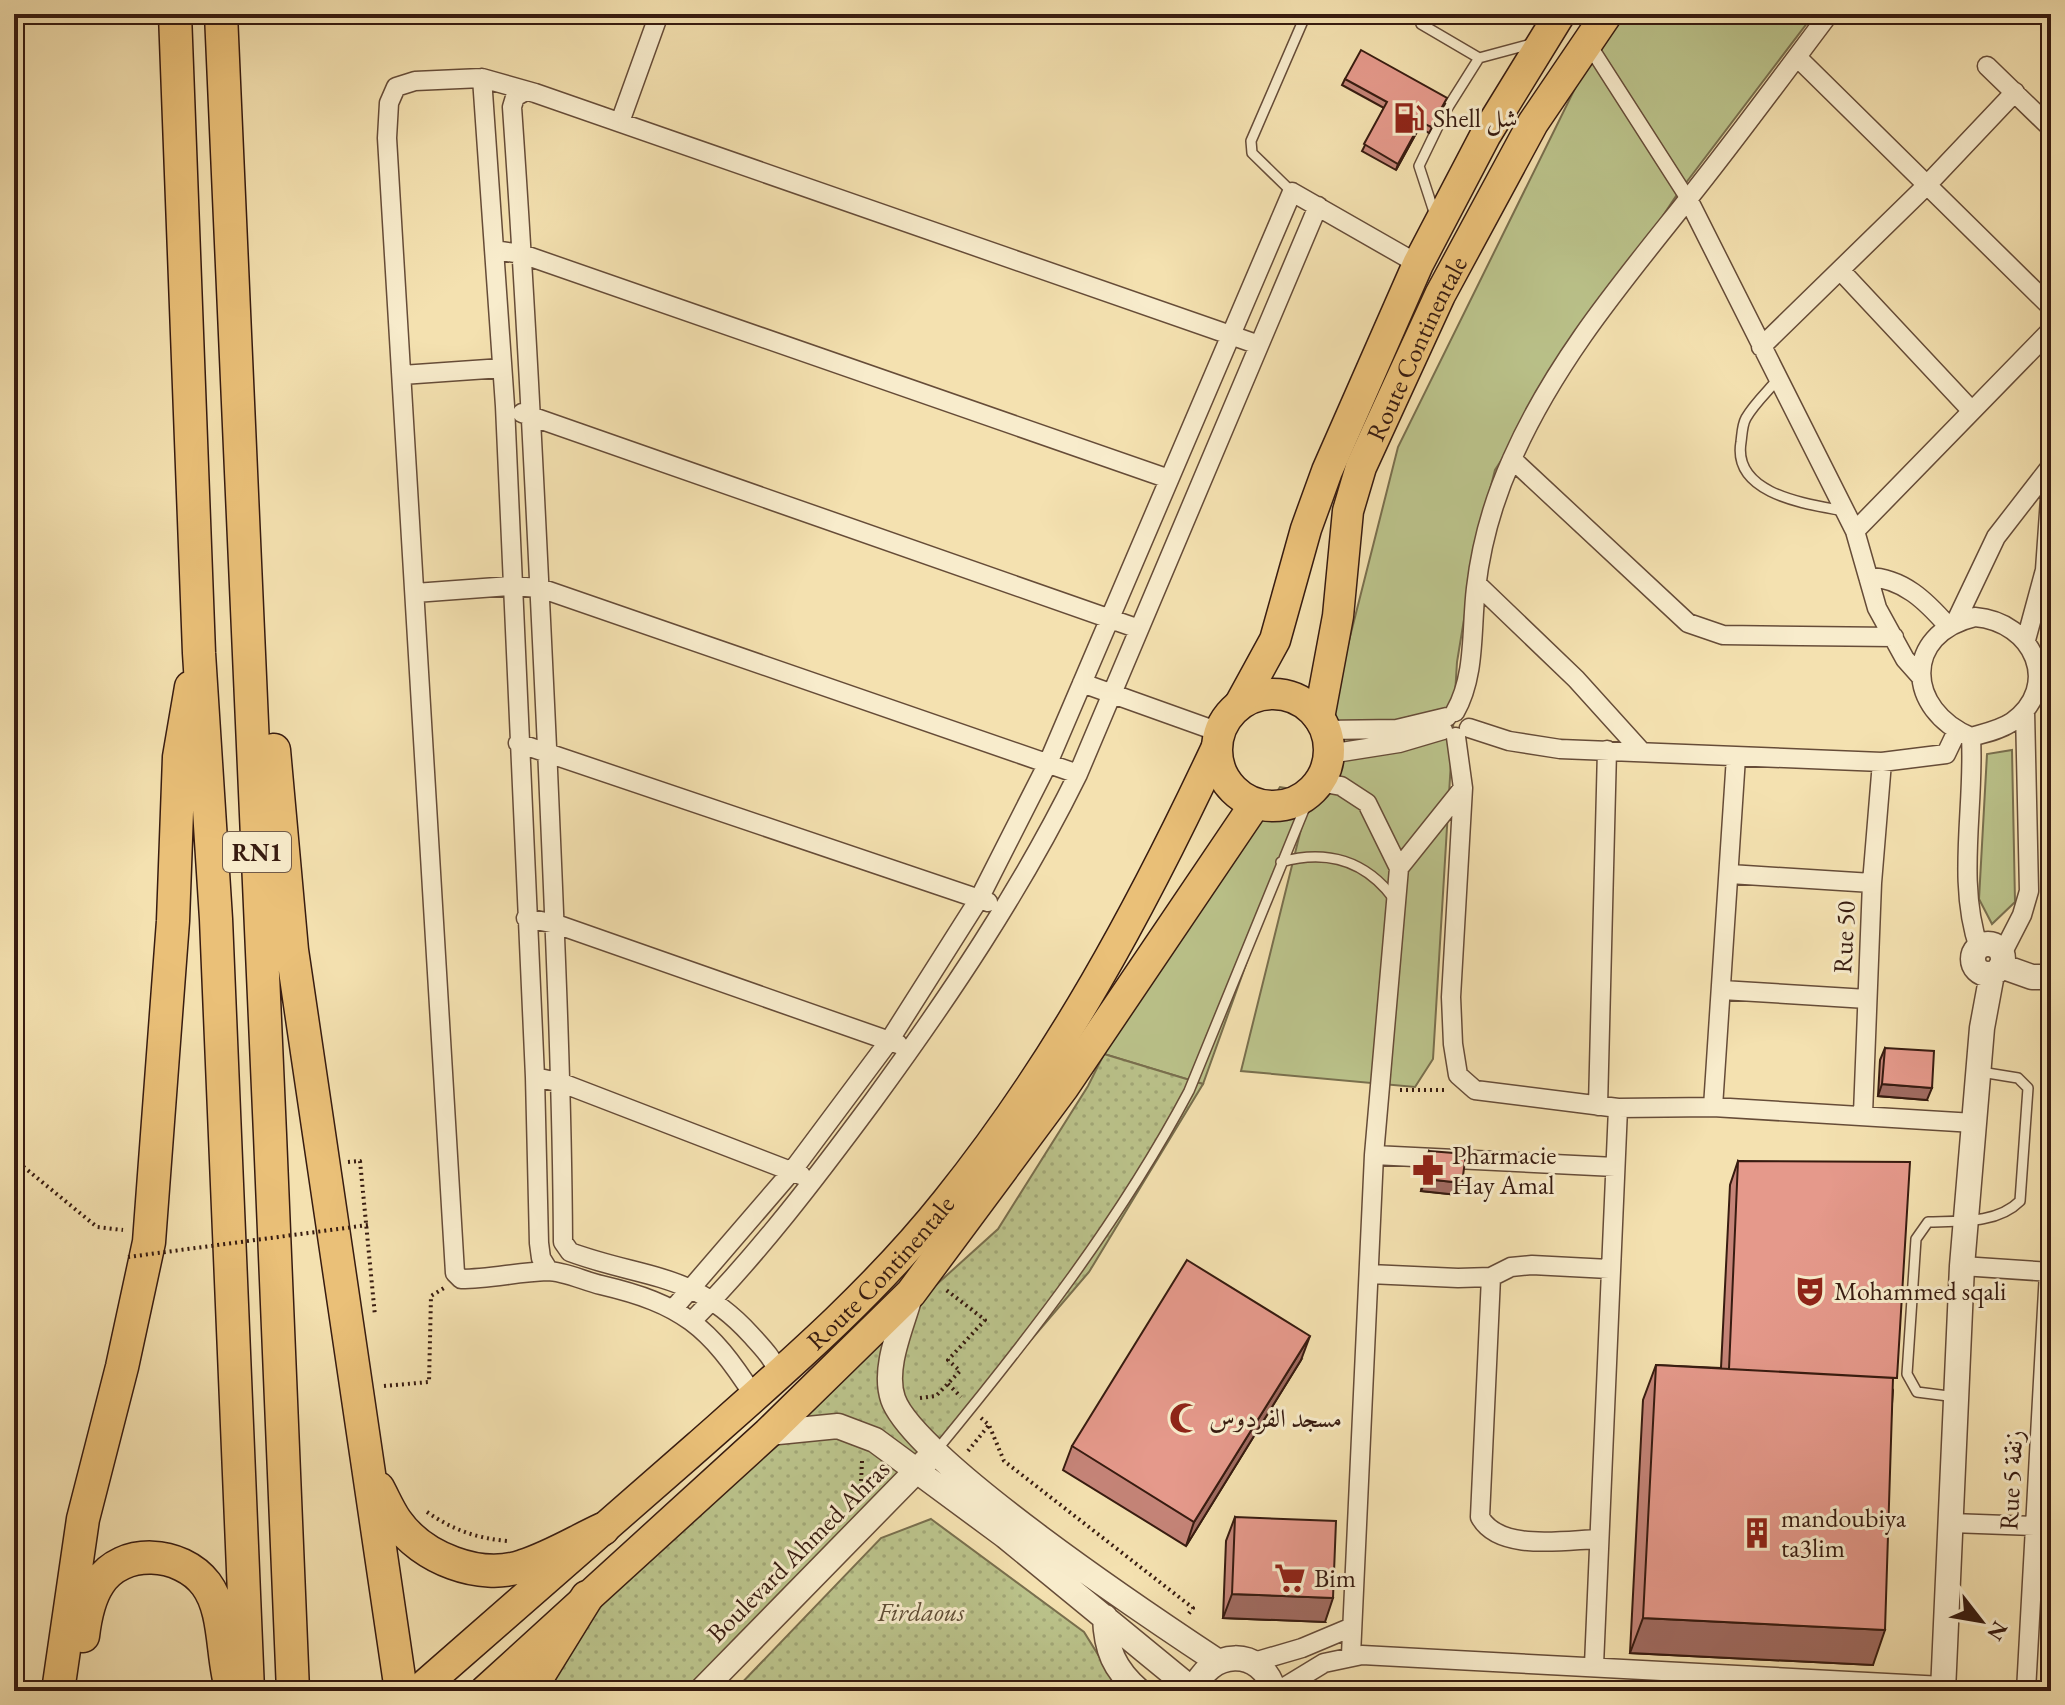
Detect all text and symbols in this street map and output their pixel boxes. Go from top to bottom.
fuel station icon: Shell شل [1392,101,1426,135]
place label: Shell شل [1433,101,1518,136]
street label: Route Continentale [1358,250,1475,446]
road number: RN1 [223,832,291,872]
street label: Rue 50 [1825,900,1863,974]
place label: Pharmacie Hay Amal [1452,1138,1557,1202]
pharmacy icon: Pharmacie Hay Amal [1411,1153,1445,1187]
street label: Route Continentale [799,1188,962,1357]
theatre icon: Mohammed sqali [1793,1274,1827,1308]
place label: Mohammed sqali [1834,1274,2006,1308]
mosque icon: مسجد الفردوس [1168,1401,1202,1435]
place label: مسجد الفردوس [1209,1401,1342,1435]
street label: Rue 5 زنقة [1991,1429,2031,1531]
street label: Boulevard Ahmed Ahras [699,1452,897,1650]
place label: mandoubiya ta3lim [1781,1501,1907,1565]
building icon: mandoubiya ta3lim [1740,1516,1774,1550]
supermarket icon: Bim [1273,1561,1307,1595]
place label: Bim [1314,1561,1356,1595]
north arrow [1941,1581,2021,1661]
park label: Firdaous [877,1595,965,1629]
text: N [1981,1616,2015,1646]

